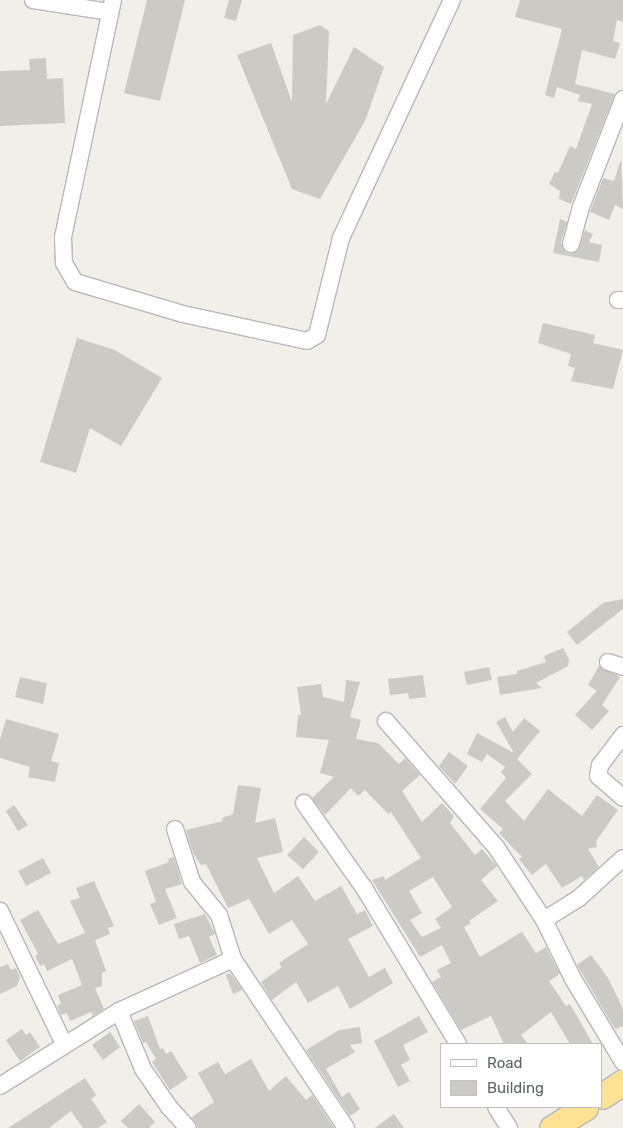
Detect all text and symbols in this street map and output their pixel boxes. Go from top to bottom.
legend [440,1043,603,1108]
text: Road [487,1054,523,1072]
text: Building [487,1079,544,1097]

